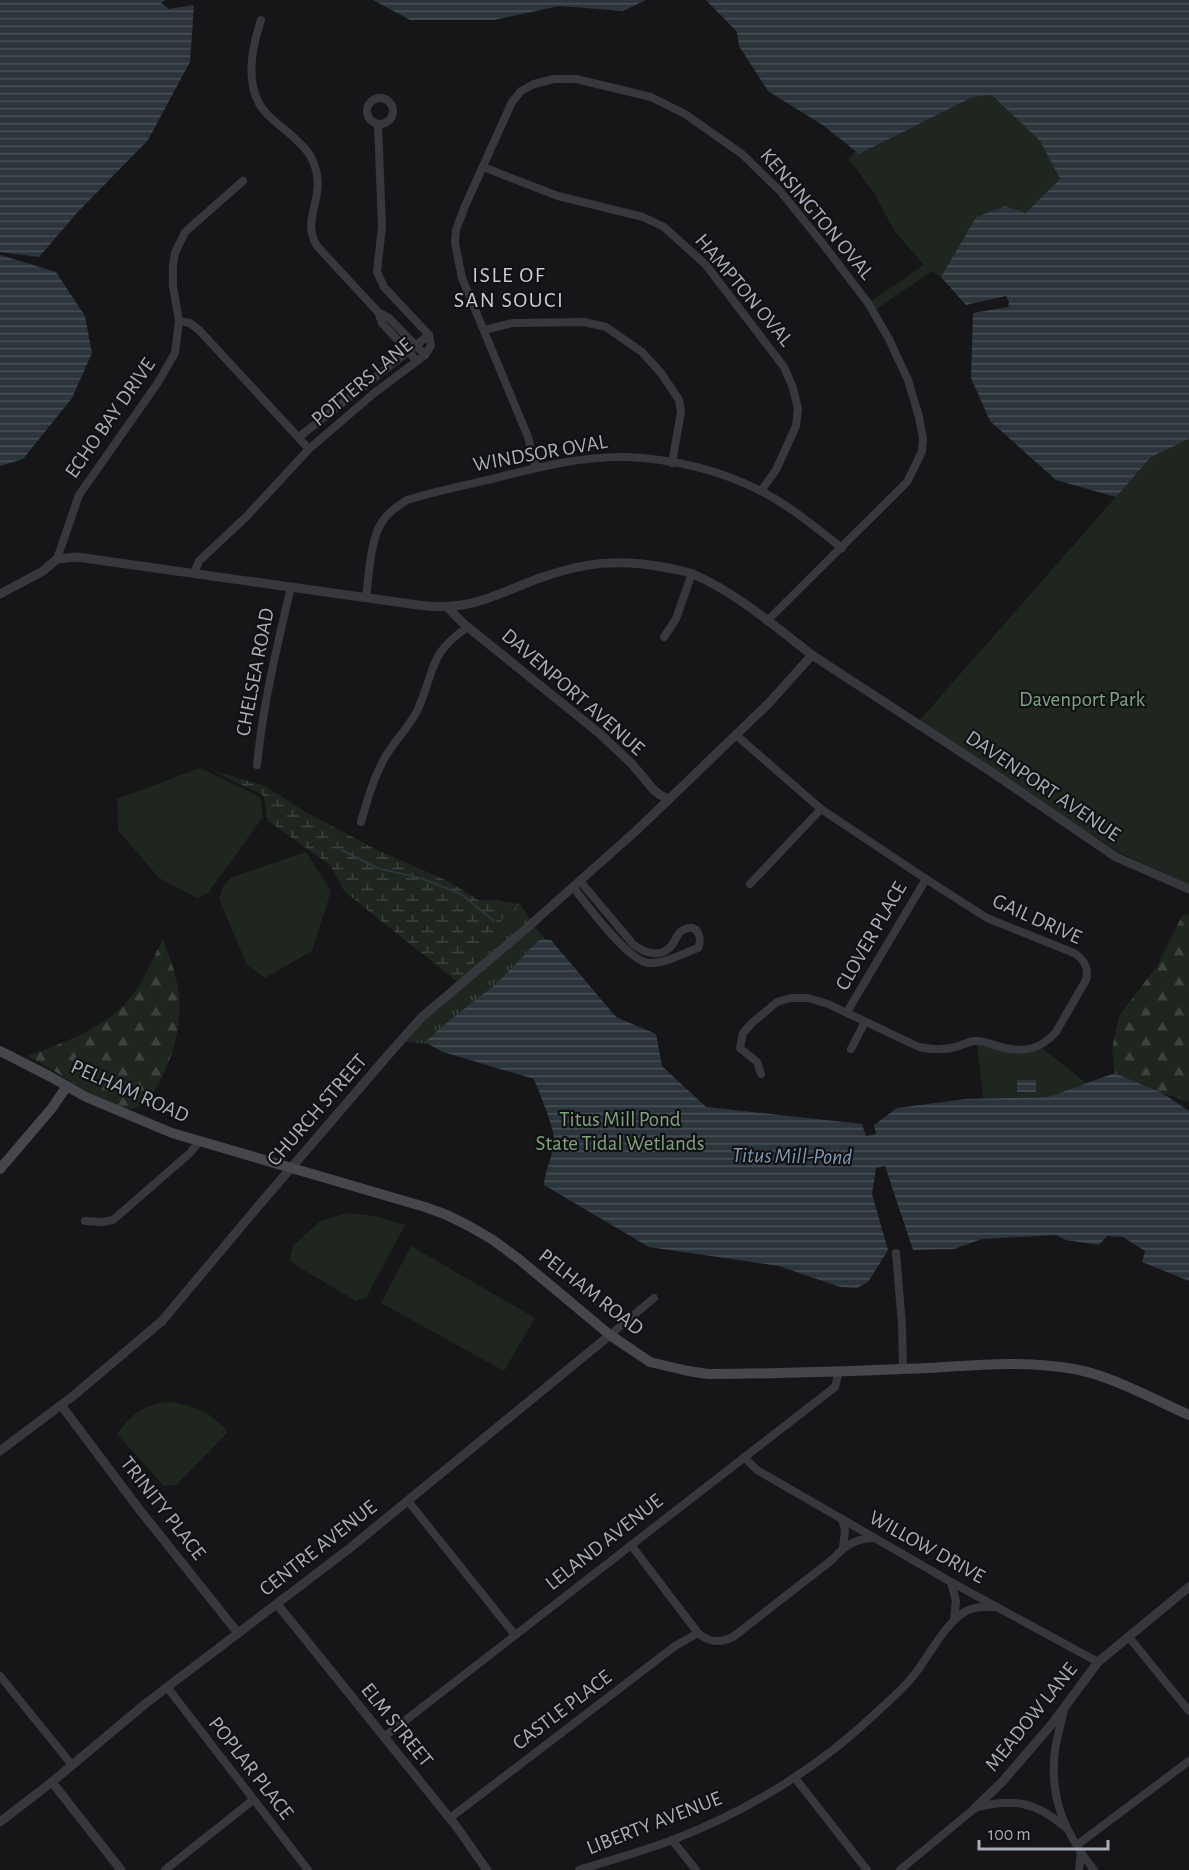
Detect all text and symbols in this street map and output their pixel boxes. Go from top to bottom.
street label: KENSINGTON OVAL [756,144,878,284]
street label: HAMPTON OVAL [691,230,797,351]
district label: ISLE OF SAN SOUCI [454,264,564,311]
street label: POTTERS LANE [308,334,416,430]
street label: ECHO BAY DRIVE [61,354,159,482]
street label: WINDSOR OVAL [471,431,609,475]
street label: CHELSEA ROAD [232,606,278,738]
street label: DAVENPORT AVENUE [498,625,648,759]
park label: Davenport Park [1019,689,1145,710]
street label: DAVENPORT AVENUE [962,727,1124,845]
street label: CLOVER PLACE [832,878,910,994]
street label: GAIL DRIVE [989,890,1085,948]
street label: CHURCH STREET [263,1050,371,1170]
street label: PELHAM ROAD [68,1056,192,1126]
park label: Titus Mill Pond State Tidal Wetlands [536,1109,704,1154]
water label: Titus Mill-Pond [732,1144,853,1168]
street label: PELHAM ROAD [535,1245,647,1339]
street label: TRINITY PLACE [116,1452,210,1564]
street label: LELAND AVENUE [541,1490,667,1594]
street label: CENTRE AVENUE [256,1496,380,1600]
street label: WILLOW DRIVE [866,1507,988,1587]
street label: MEADOW LANE [981,1659,1081,1775]
street label: CASTLE PLACE [509,1666,615,1754]
street label: ELM STREET [357,1679,437,1771]
street label: POPLAR PLACE [205,1713,297,1823]
street label: LIBERTY AVENUE [584,1788,724,1858]
scale bar [979,1813,1108,1851]
text: 100 m [988,1826,1031,1844]

